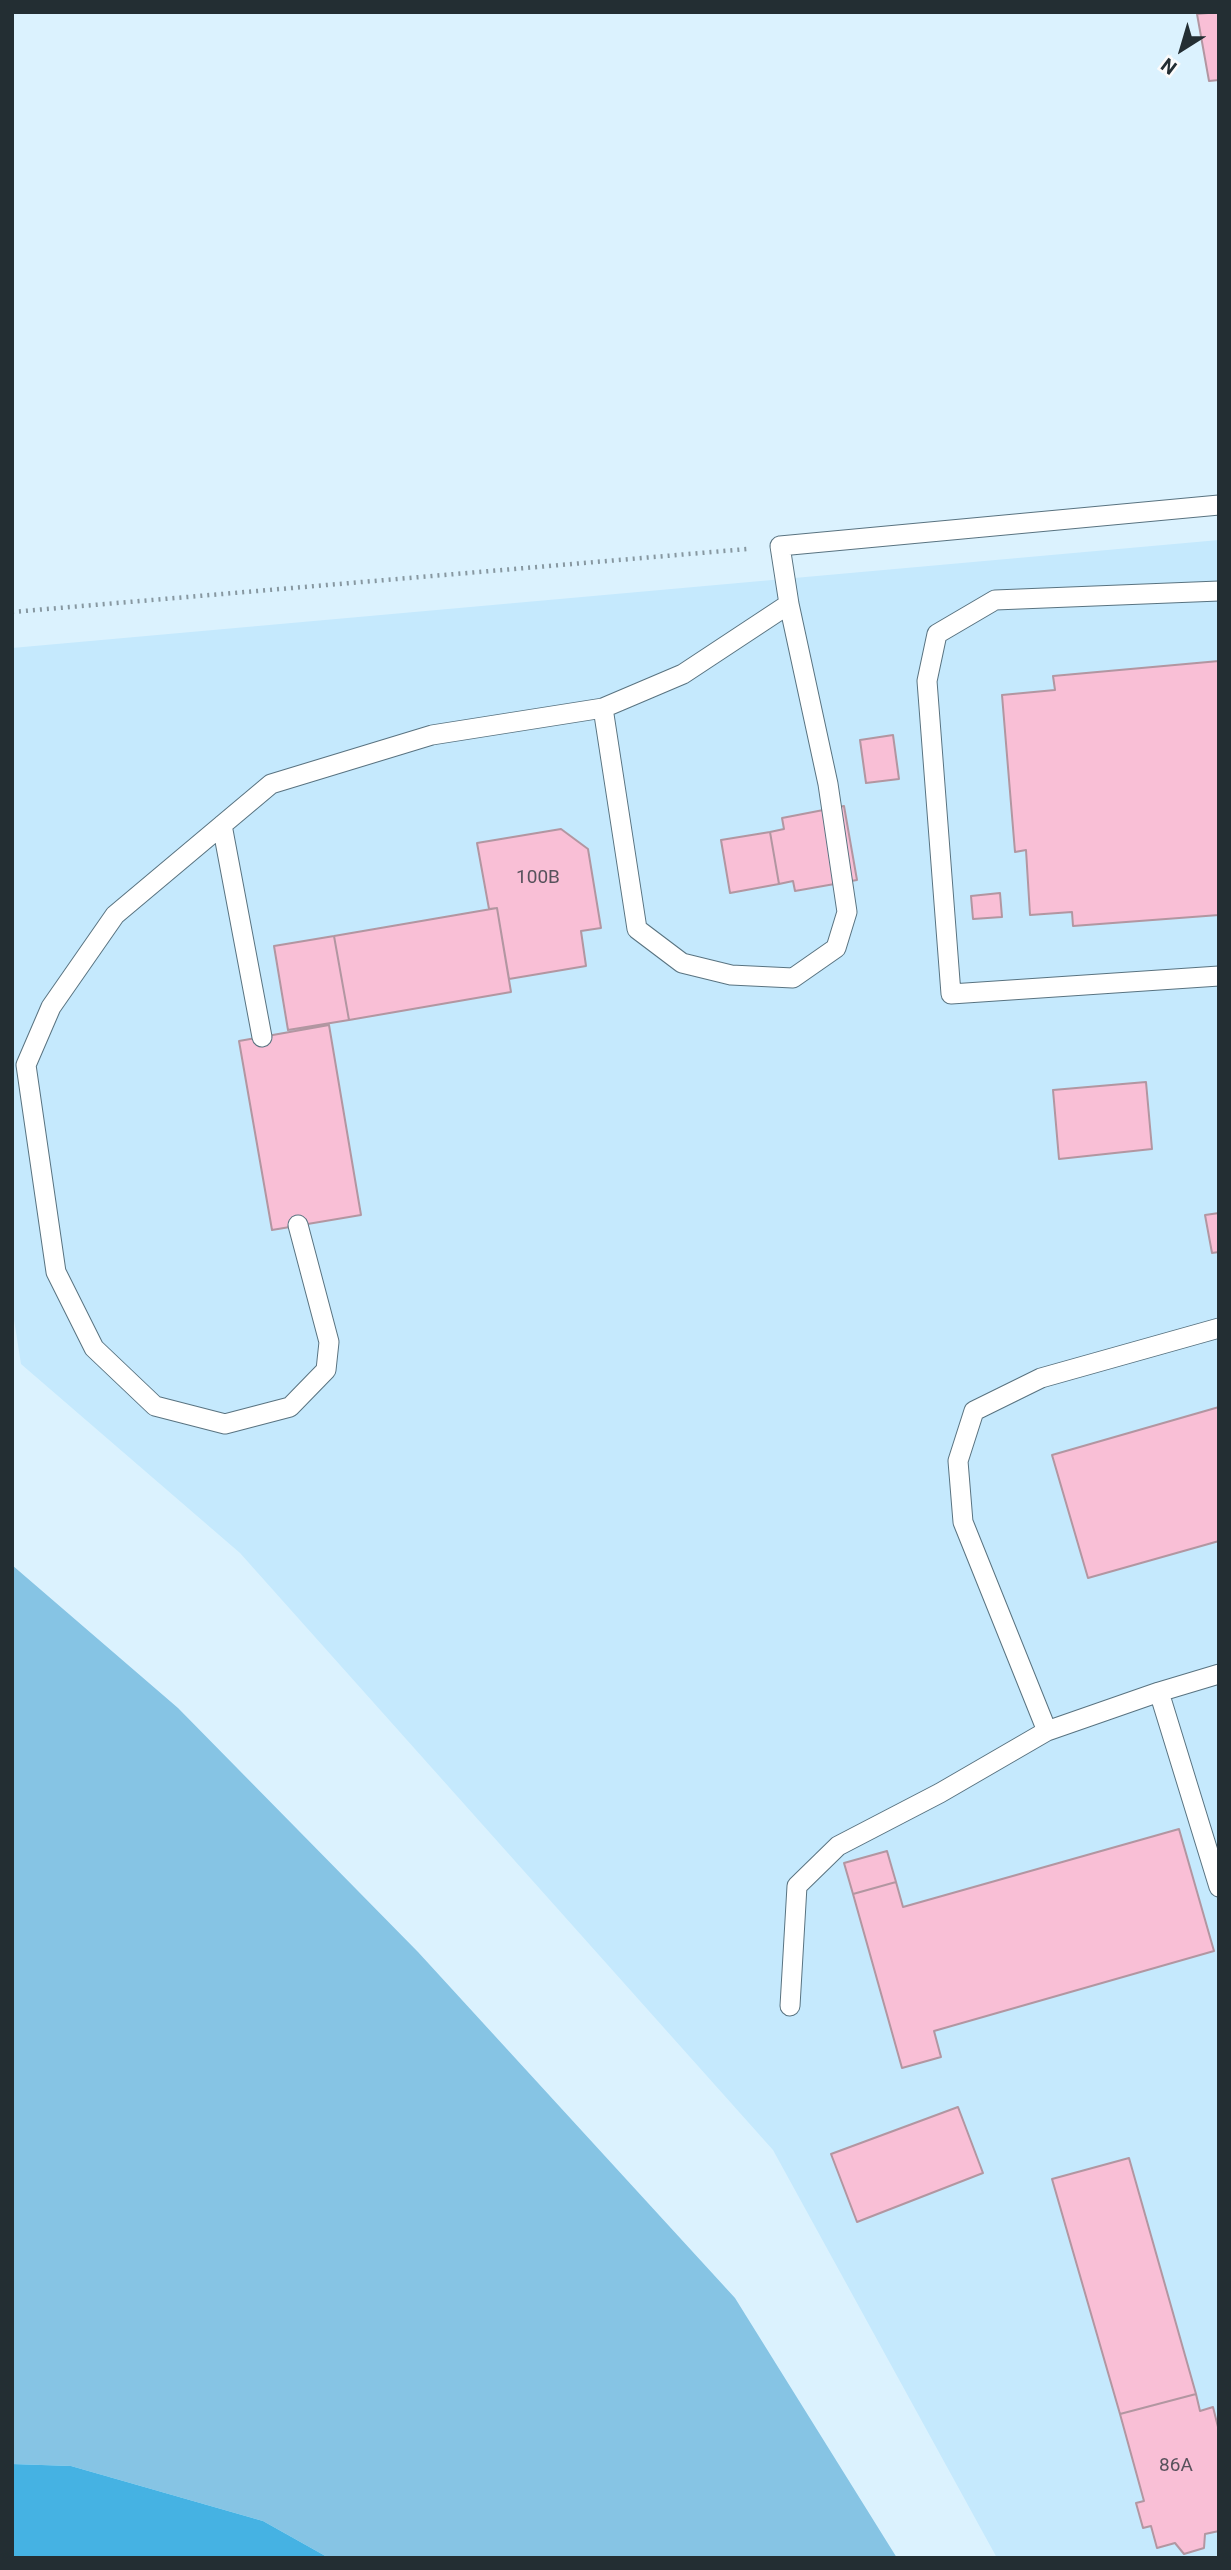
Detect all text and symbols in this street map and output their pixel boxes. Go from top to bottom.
north arrow [1147,14,1217,84]
text: N [1157,53,1181,79]
house number: 100B [516,867,560,889]
house number: 86A [1159,2455,1193,2477]

